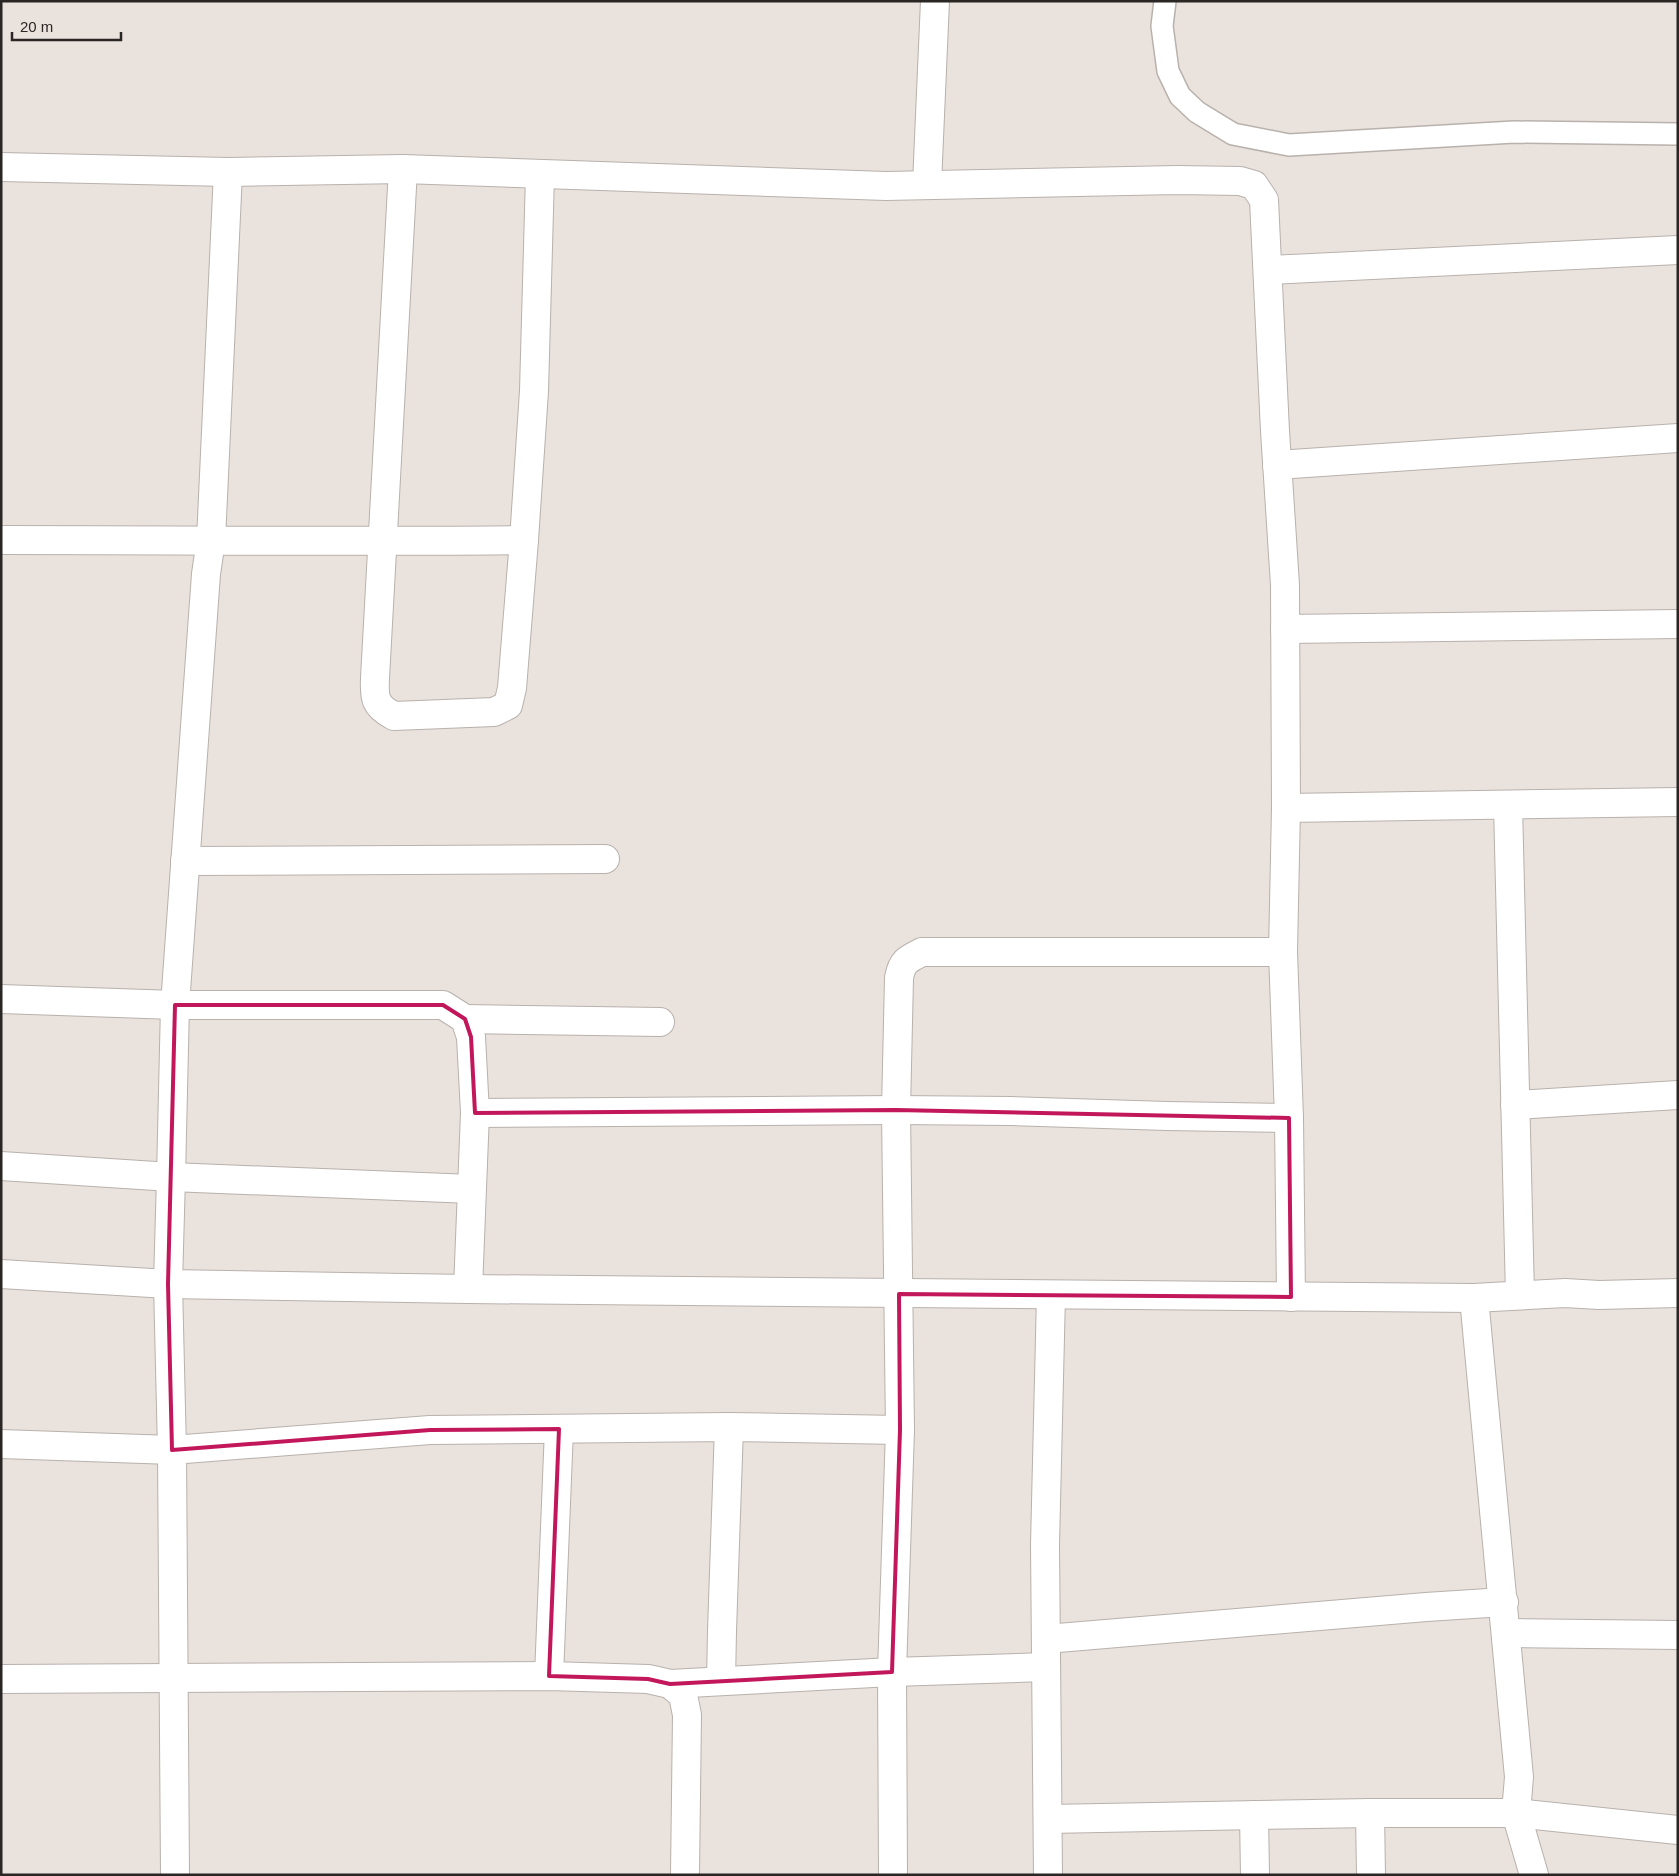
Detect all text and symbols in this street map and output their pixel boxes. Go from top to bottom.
scale bar [12,10,121,42]
text: 20 m [20,18,53,35]

